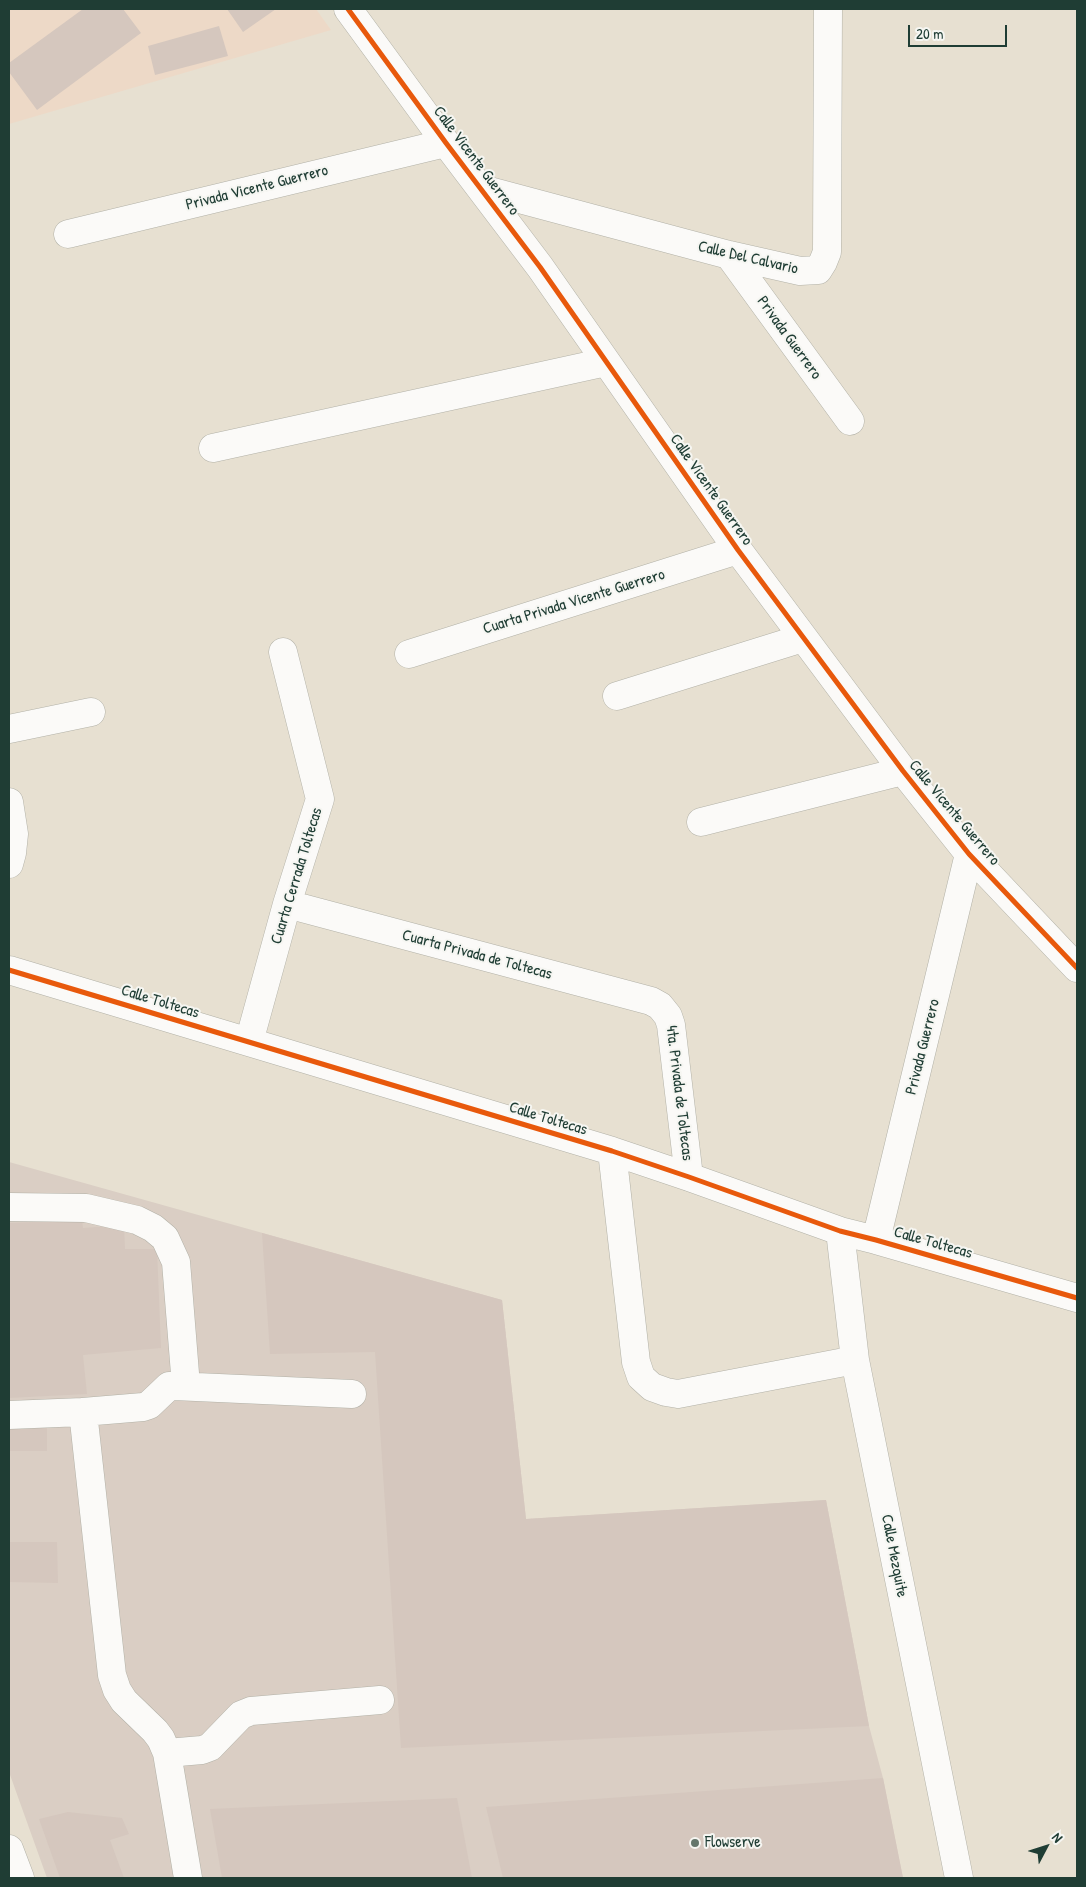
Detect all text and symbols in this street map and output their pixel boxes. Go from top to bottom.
scale bar [911,15,1010,47]
text: 20 m [916,23,943,44]
street label: Calle Vicente Guerrero [429,103,523,219]
street label: Privada Vicente Guerrero [184,161,330,215]
street label: Calle Del Calvario [696,237,800,279]
street label: Privada Guerrero [752,293,826,383]
street label: Calle Vicente Guerrero [665,431,757,549]
street label: Cuarta Privada Vicente Guerrero [481,565,667,639]
street label: Calle Vicente Guerrero [904,756,1004,870]
street label: Cuarta Cerrada Toltecas [267,805,327,947]
street label: Cuarta Privada de Toltecas [400,926,554,984]
street label: Calle Toltecas [119,981,201,1023]
street label: Privada Guerrero [902,997,944,1097]
street label: 4ta. Privada de Toltecas [661,1024,697,1162]
street label: Calle Toltecas [507,1098,589,1140]
street label: Calle Toltecas [892,1223,974,1263]
street label: Calle Mezquite [877,1513,911,1599]
north arrow [1021,1822,1071,1872]
text: N [1048,1828,1068,1846]
place label: Flowserve [705,1833,761,1853]
marker: Flowserve [689,1837,701,1849]

